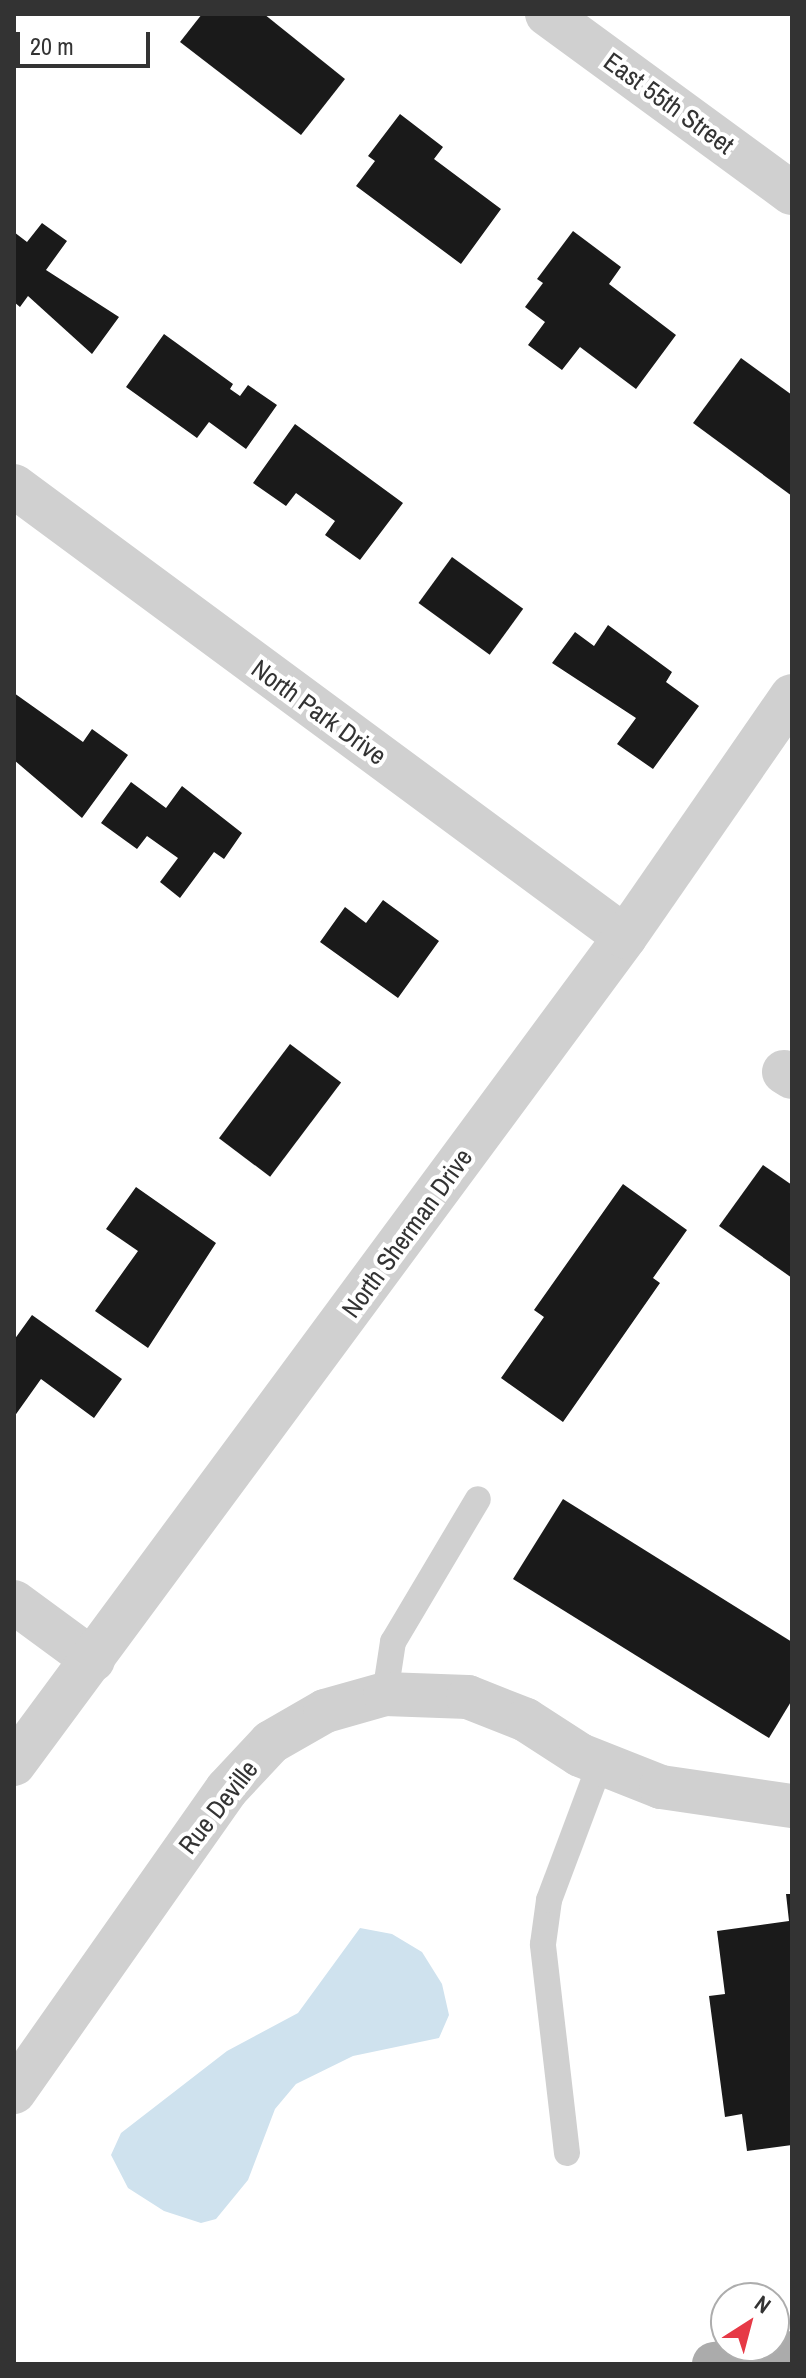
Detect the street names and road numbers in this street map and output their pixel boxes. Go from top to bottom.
street label: East 55th Street [598,45,740,161]
street label: North Park Drive [246,653,392,771]
street label: North Sherman Drive [335,1142,479,1324]
street label: Rue Deville [172,1754,264,1860]

